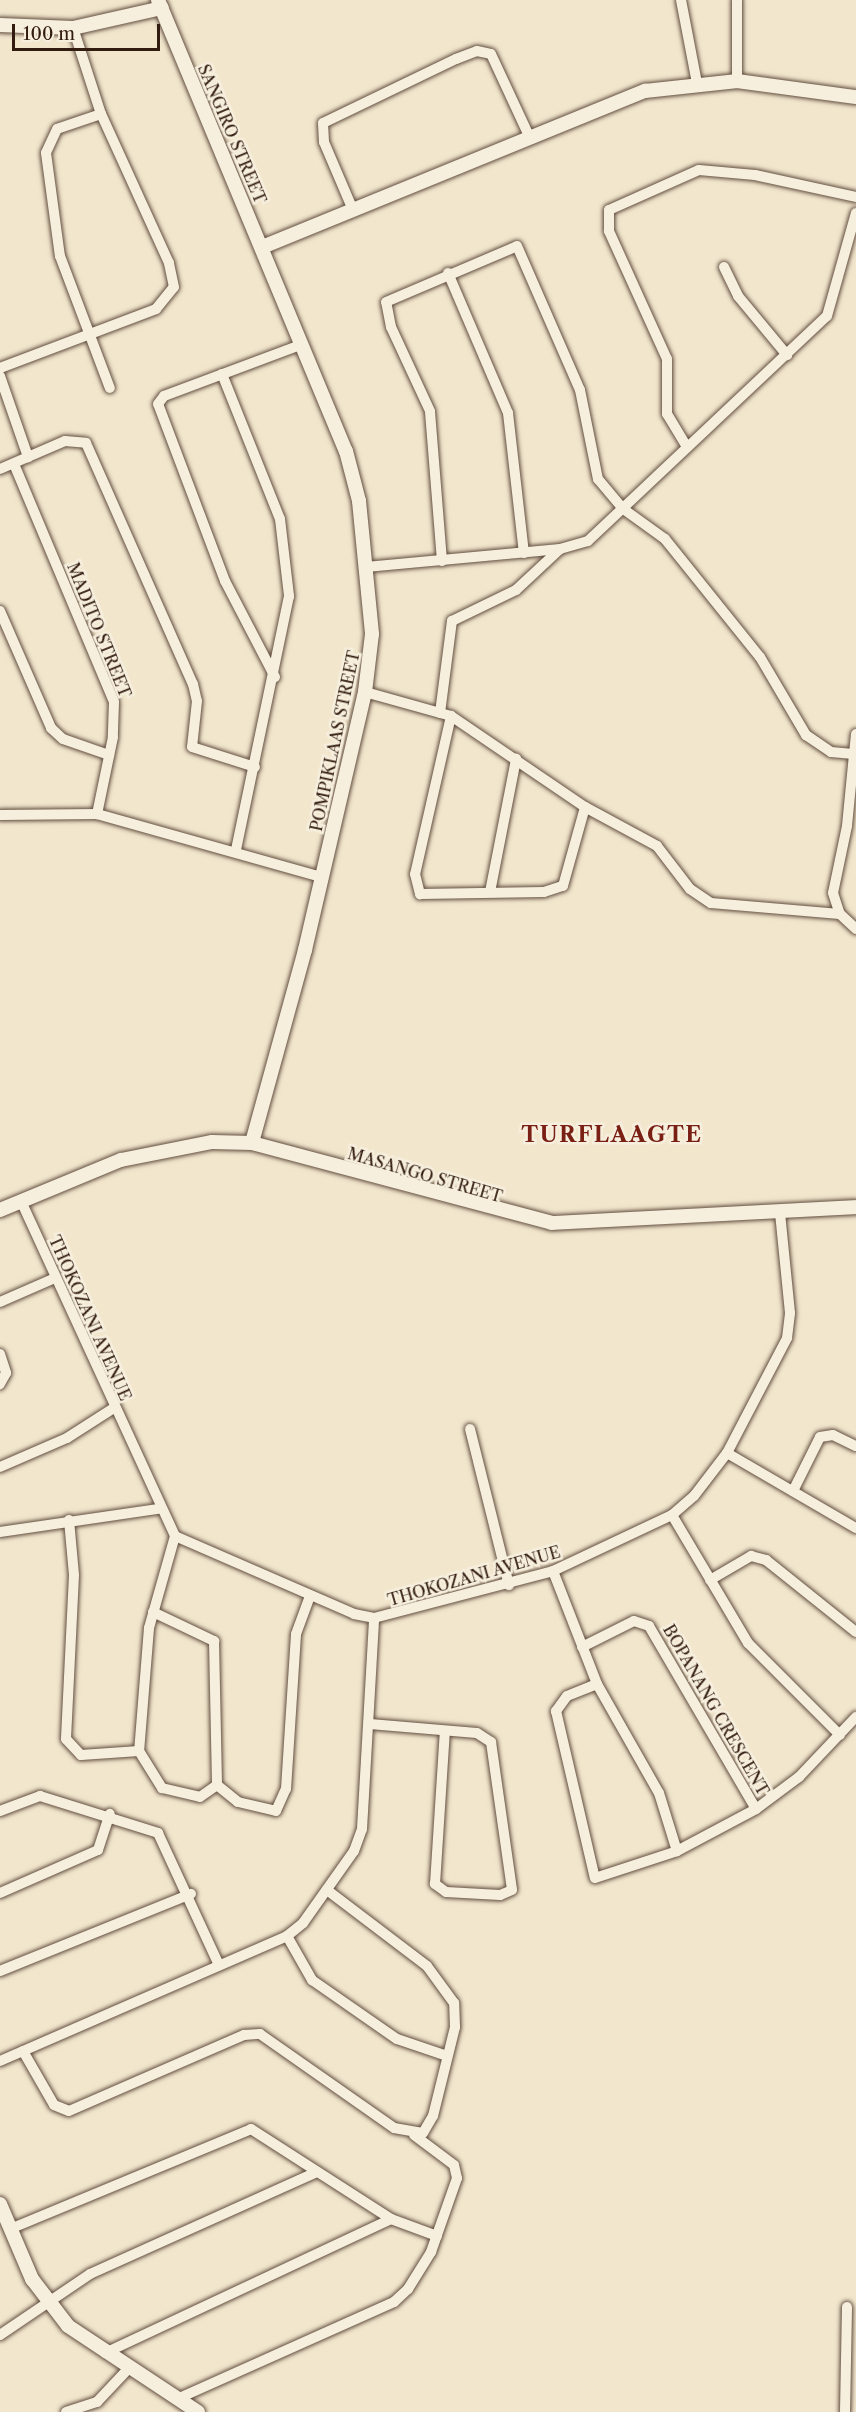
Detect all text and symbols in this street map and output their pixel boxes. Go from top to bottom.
scale bar [15,12,164,50]
text: 100 m [23,23,75,45]
street label: SANGIRO STREET [194,61,270,207]
street label: MADITO STREET [63,560,135,700]
street label: POMPIKLAAS STREET [306,649,364,833]
district label: TURFLAAGTE [521,1122,703,1148]
street label: MASANGO STREET [345,1144,505,1206]
street label: THOKOZANI AVENUE [45,1232,135,1404]
street label: THOKOZANI AVENUE [385,1542,563,1610]
street label: BOPANANG CRESCENT [659,1621,773,1799]

